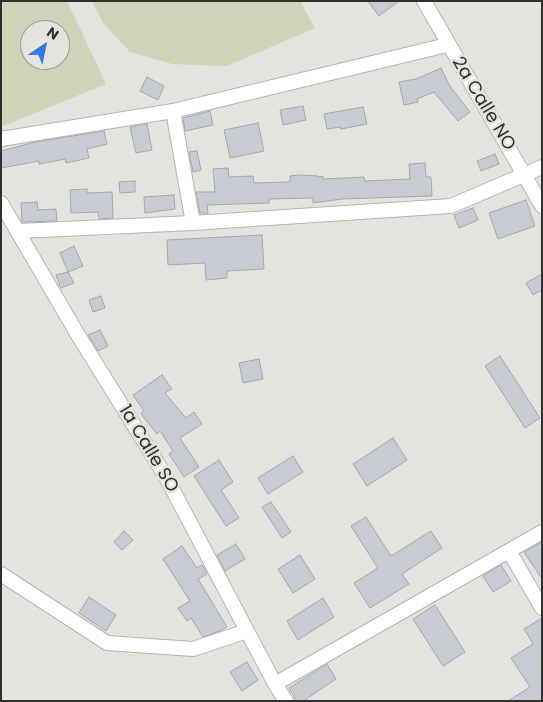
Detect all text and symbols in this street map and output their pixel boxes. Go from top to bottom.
north arrow [20,20,70,70]
text: N [43,22,63,45]
street label: 2a Calle NO [447,53,519,155]
street label: 1a Calle SO [113,401,183,497]

